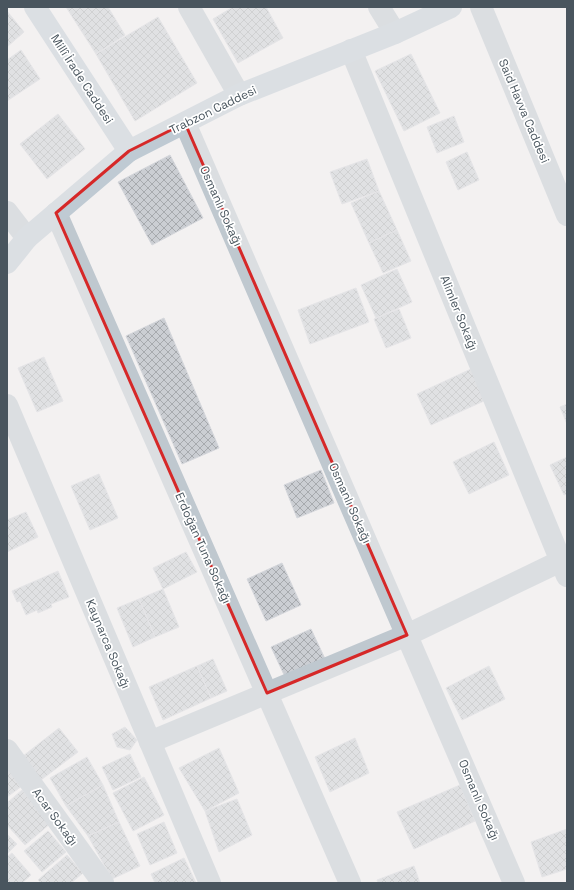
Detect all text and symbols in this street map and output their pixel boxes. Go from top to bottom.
street label: Millî İrade Caddesi [47,31,117,127]
street label: Said Havva Caddesi [495,57,553,165]
street label: Trabzon Caddesi [167,82,259,138]
street label: Osmanlı Sokağı [196,163,246,249]
street label: Alimler Sokağı [437,273,481,353]
street label: Osmanlı Sokağı [325,460,375,546]
street label: Erdoğan Tuna Sokağı [171,490,235,606]
street label: Kaynarca Sokağı [82,597,134,691]
street label: Osmanlı Sokağı [455,757,503,843]
street label: Acar Sokağı [29,785,81,849]

